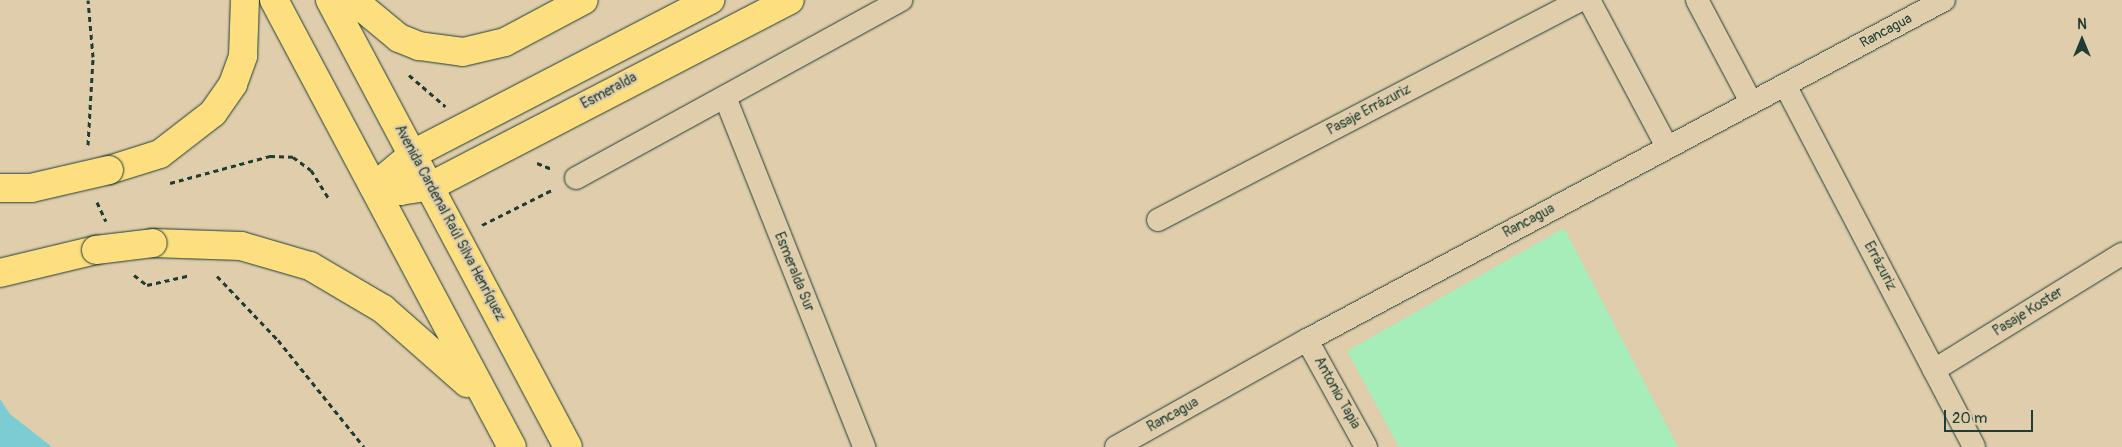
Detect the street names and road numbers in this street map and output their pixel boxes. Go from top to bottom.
street label: Rancagua [1857,10,1915,52]
street label: Esmeralda [578,69,640,113]
street label: Pasaje Errázuriz [1324,81,1414,139]
street label: Avenida Cardenal Raúl Silva Henríquez [391,122,509,324]
street label: Rancagua [1500,200,1558,242]
street label: Esmeralda Sur [770,230,818,314]
street label: Errázuriz [1860,239,1900,293]
street label: Pasaje Koster [1990,284,2066,340]
street label: Antonio Tapia [1310,354,1364,432]
street label: Rancagua [1144,394,1202,436]

